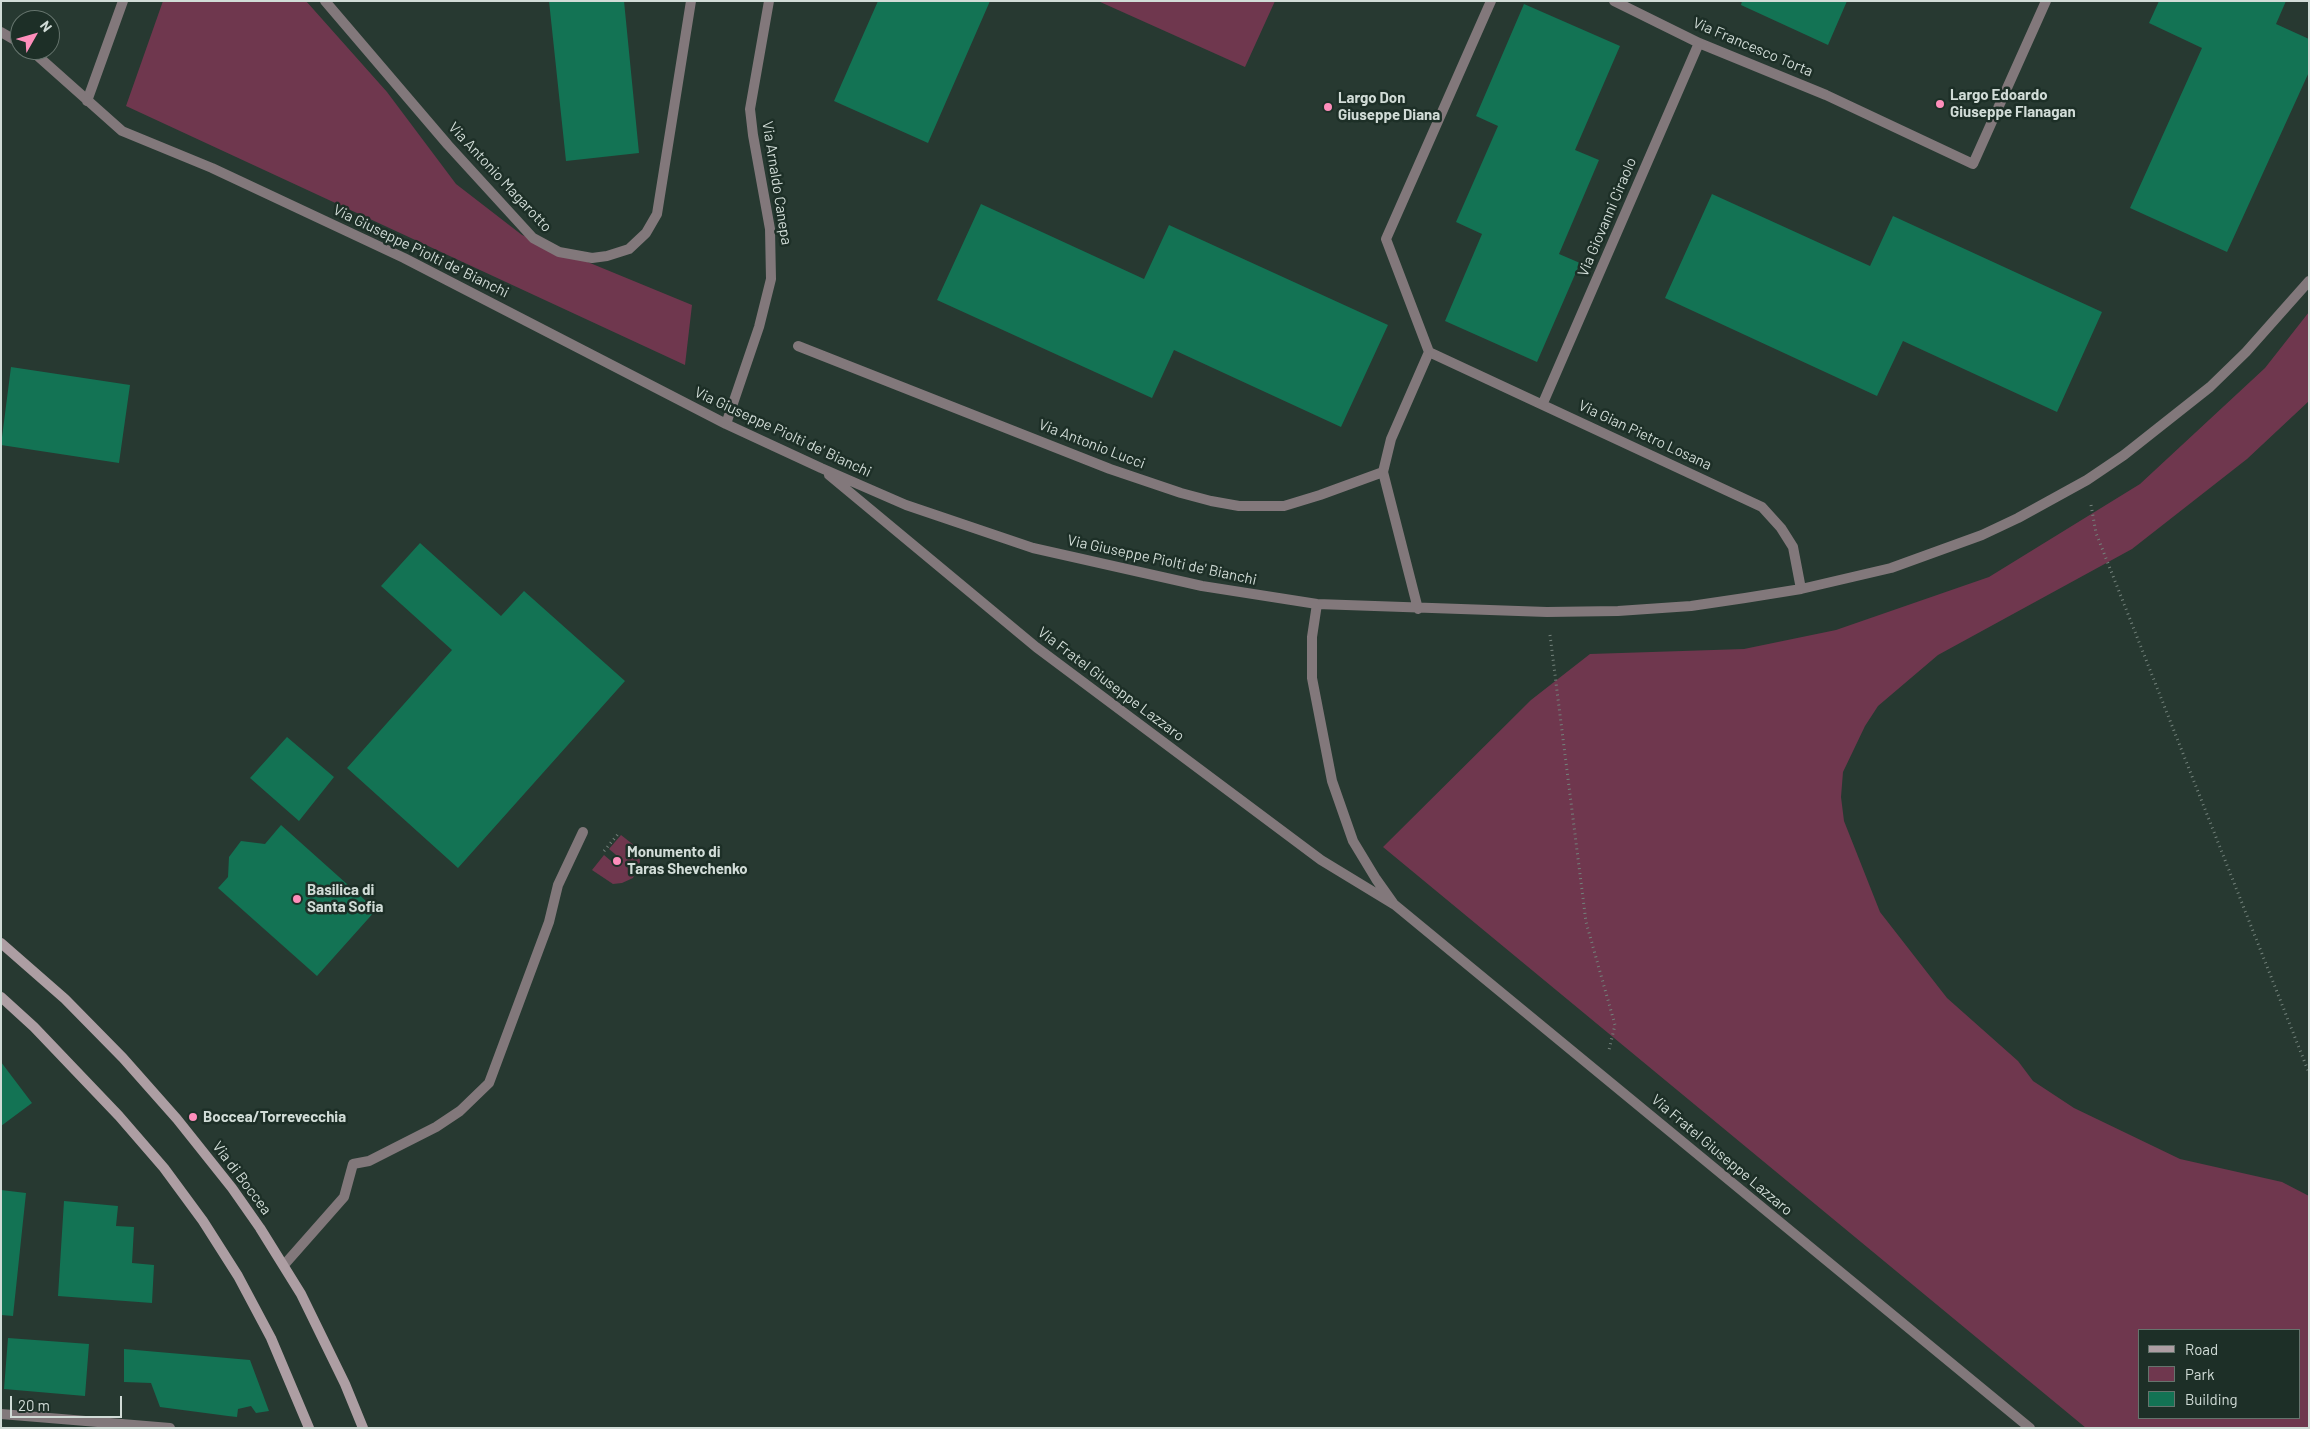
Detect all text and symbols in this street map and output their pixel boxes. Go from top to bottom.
north arrow [10,10,60,60]
street label: Via Francesco Torta [1690,14,1816,80]
text: N [37,17,56,35]
place label: Largo Edoardo Giuseppe Flanagan [1950,86,2076,121]
place label: Largo Don Giuseppe Diana [1338,89,1440,124]
marker: Largo Edoardo Giuseppe Flanagan [1934,98,1946,110]
marker: Largo Don Giuseppe Diana [1322,101,1334,113]
street label: Via Antonio Magarotto [445,118,555,236]
street label: Via Arnaldo Canepa [758,120,796,246]
street label: Via Giovanni Ciraolo [1574,155,1640,279]
street label: Via Giuseppe Piolti de' Bianchi [330,201,512,301]
street label: Via Giuseppe Piolti de' Bianchi [692,383,874,481]
street label: Via Gian Pietro Losana [1575,396,1715,474]
street label: Via Antonio Lucci [1036,415,1148,473]
street label: Via Giuseppe Piolti de' Bianchi [1066,531,1258,589]
street label: Via Fratel Giuseppe Lazzaro [1034,623,1188,745]
place label: Monumento di Taras Shevchenko [627,843,748,878]
marker: Monumento di Taras Shevchenko [611,855,623,867]
place label: Basilica di Santa Sofia [307,881,383,916]
marker: Basilica di Santa Sofia [291,893,303,905]
street label: Via Fratel Giuseppe Lazzaro [1648,1091,1796,1219]
place label: Boccea/Torrevecchia [203,1108,346,1126]
marker: Boccea/Torrevecchia [187,1111,199,1123]
street label: Via di Boccea [209,1138,275,1218]
legend [2138,1329,2300,1419]
text: Road [2185,1340,2218,1358]
text: Park [2185,1365,2214,1383]
scale bar [12,1386,125,1418]
text: Building [2185,1390,2238,1408]
text: 20 m [18,1396,50,1414]

